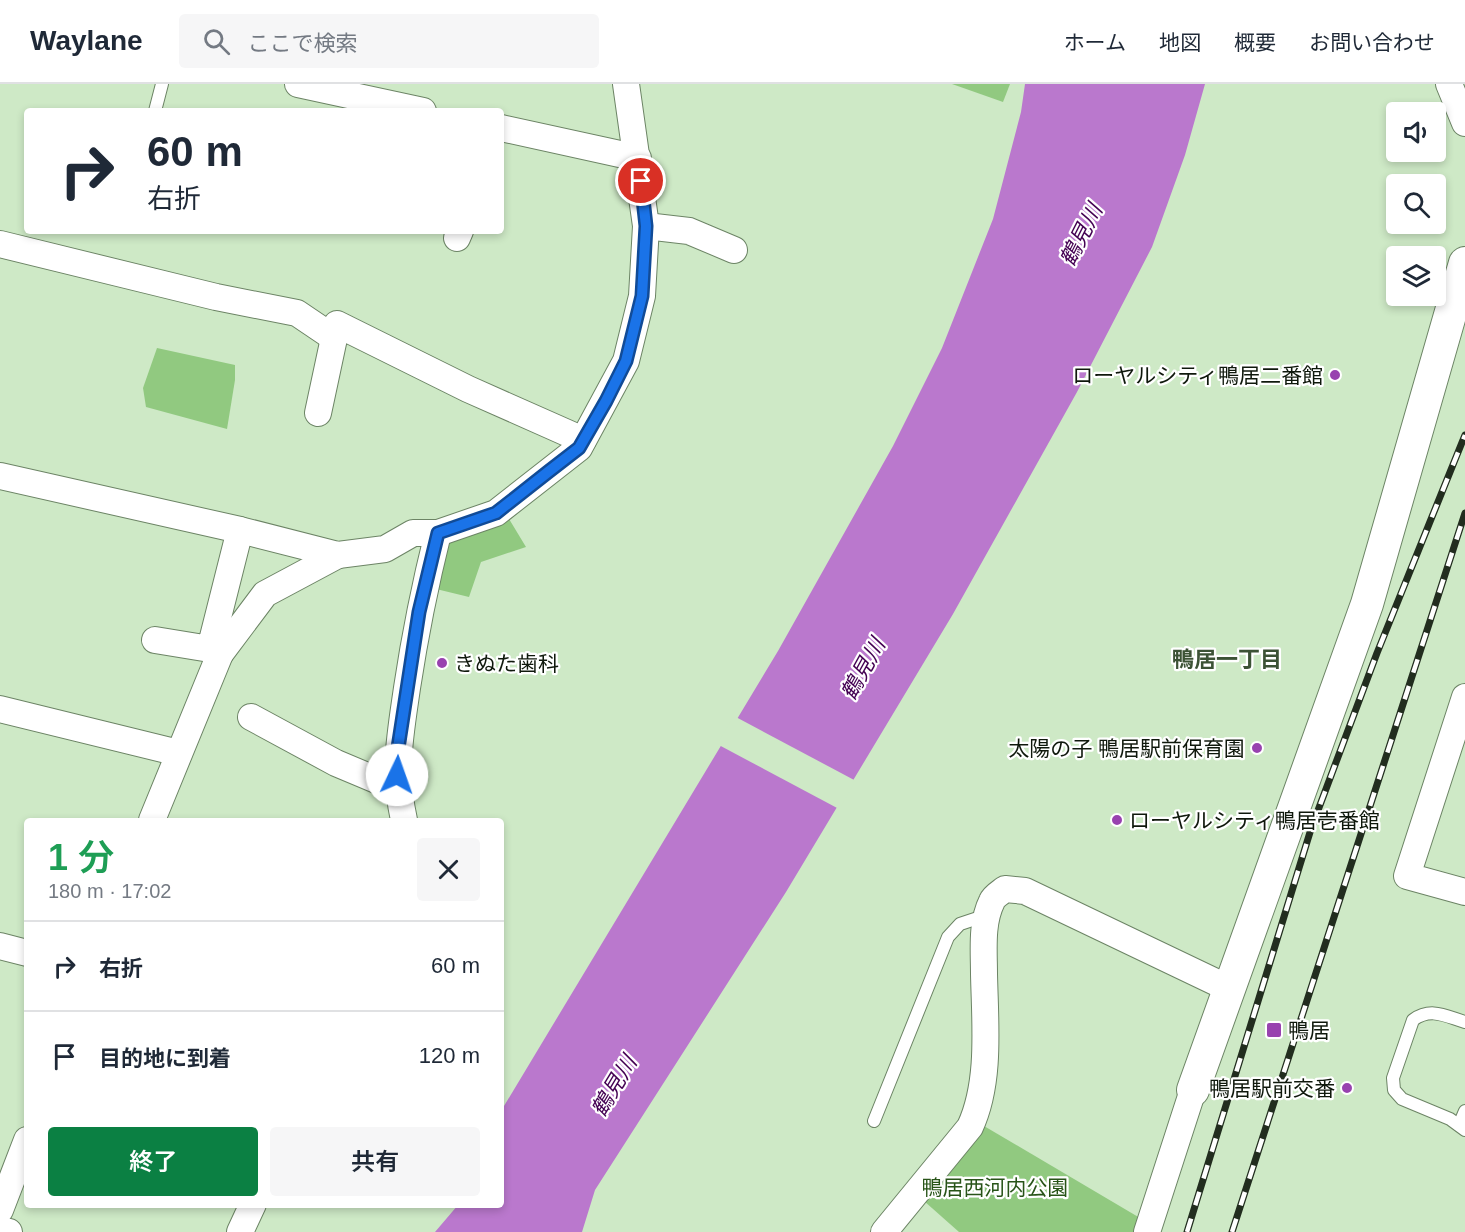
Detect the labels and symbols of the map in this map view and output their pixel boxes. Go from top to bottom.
pin [615,155,666,206]
water label: 鶴見川 [1055,198,1108,270]
place label: ローヤルシティ鴨居二番館 [1072,364,1323,387]
marker: ローヤルシティ鴨居二番館 [1328,368,1342,382]
water label: 鶴見川 [836,632,891,704]
district label: 鴨居一丁目 [1172,647,1282,672]
place label: きぬた歯科 [454,652,559,675]
marker: きぬた歯科 [435,656,449,670]
place label: 太陽の子 鴨居駅前保育園 [1008,737,1245,760]
marker: 太陽の子 鴨居駅前保育園 [1250,741,1264,755]
position arrow [365,743,429,807]
place label: ローヤルシティ鴨居壱番館 [1129,809,1380,832]
marker: ローヤルシティ鴨居壱番館 [1110,813,1124,827]
place label: 鴨居 [1288,1019,1330,1042]
marker: 鴨居 [1265,1021,1283,1039]
water label: 鶴見川 [586,1050,643,1121]
place label: 鴨居駅前交番 [1209,1077,1335,1100]
marker: 鴨居駅前交番 [1340,1081,1354,1095]
park label: 鴨居西河内公園 [922,1176,1069,1199]

